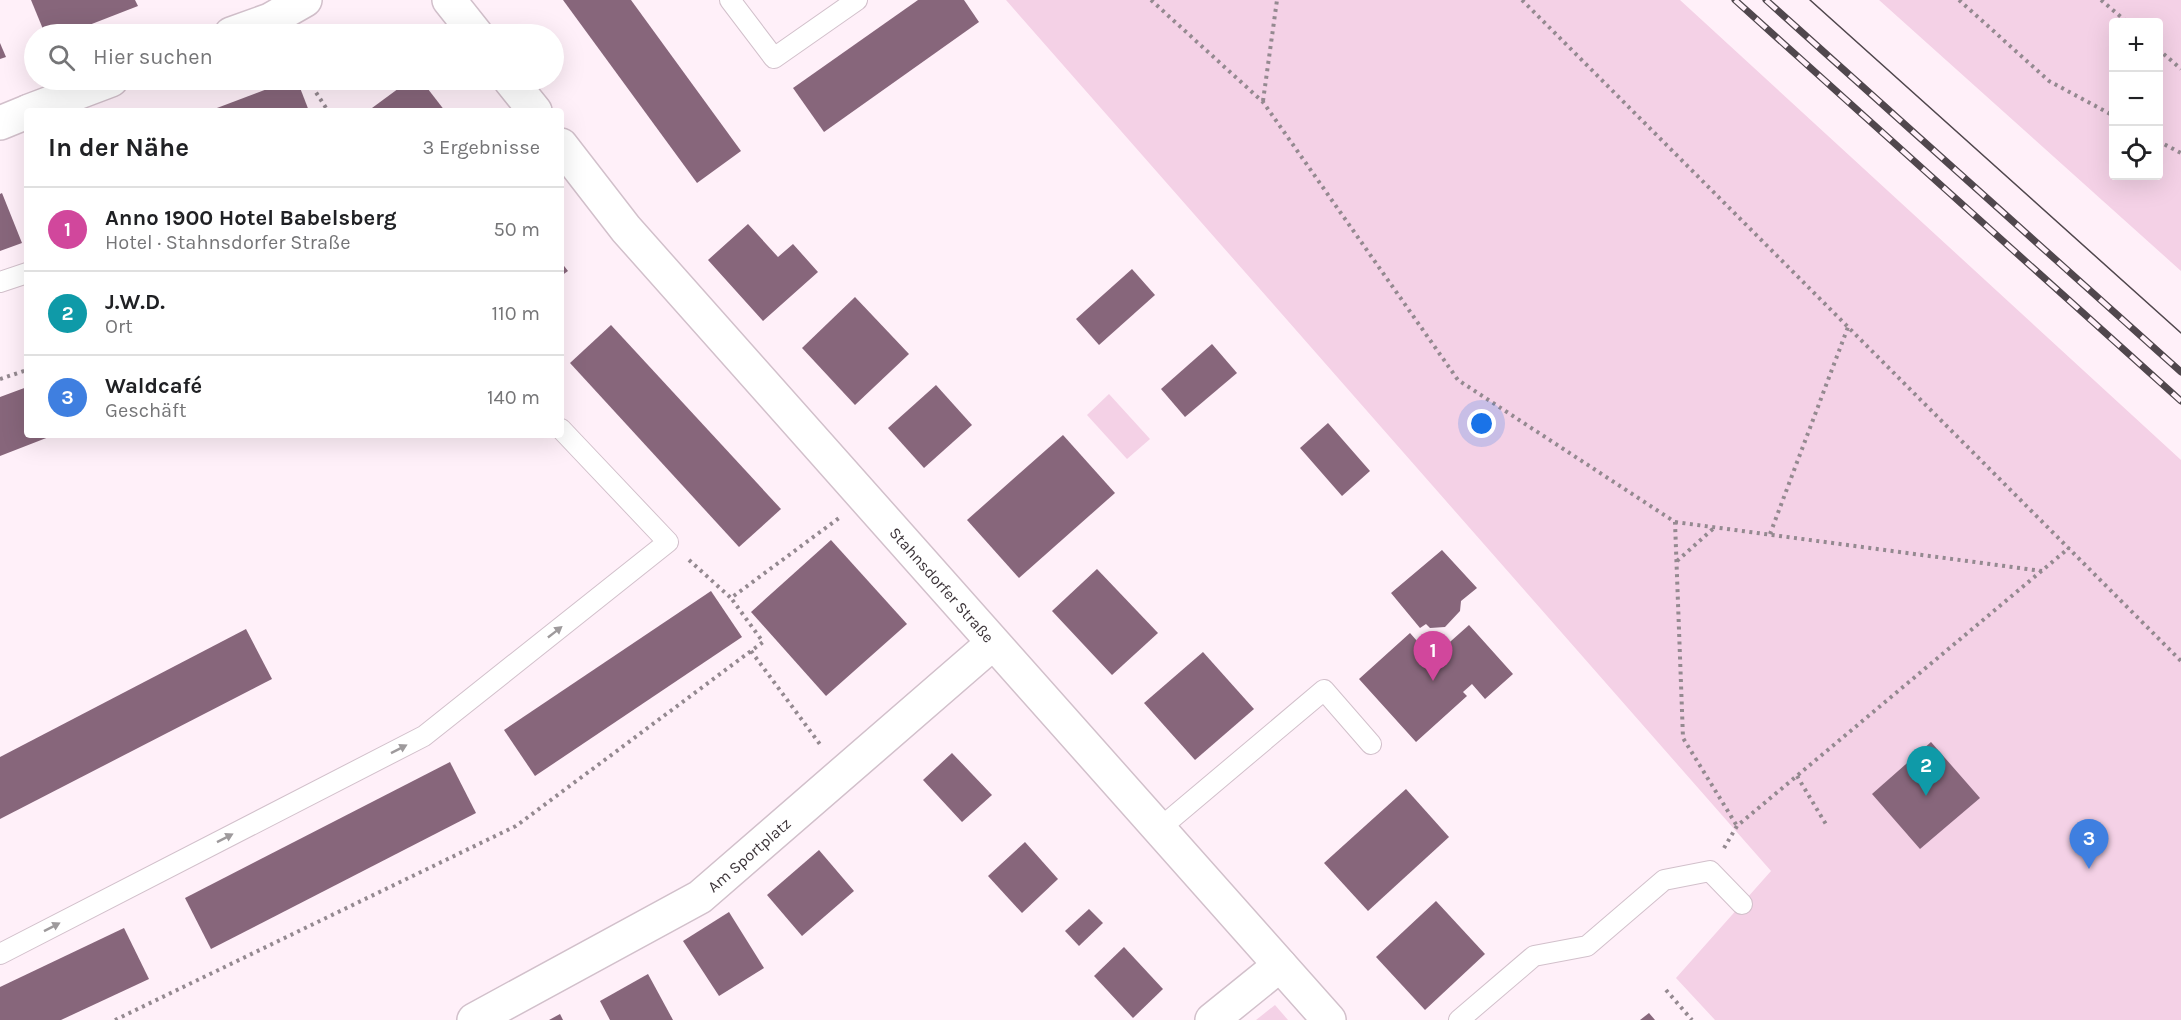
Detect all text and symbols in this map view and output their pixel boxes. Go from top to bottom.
map controls [2109,18,2163,180]
button: + [2109,18,2163,72]
search box [24,24,564,90]
icon: search [45,41,78,74]
text: Hier suchen [93,44,213,70]
button: − [2109,72,2163,126]
button: locate [2109,126,2163,180]
text: In der Nähe [48,132,189,163]
text: 3 Ergebnisse [423,136,540,159]
text: Anno 1900 Hotel Babelsberg [105,205,396,231]
text: 1 [64,218,71,241]
text: 50 m [493,218,540,241]
text: Hotel · Stahnsdorfer Straße [105,231,351,254]
text: J.W.D. [105,289,165,315]
text: 2 [61,302,74,325]
text: 110 m [491,302,540,325]
text: Ort [105,315,133,338]
text: Waldcafé [105,373,202,399]
text: 3 [61,386,74,409]
text: 140 m [487,386,540,409]
text: Geschäft [105,399,186,422]
your location [1467,409,1496,438]
street label: Stahnsdorfer Straße [886,523,998,646]
one-way arrow [547,627,562,639]
pin: 1 [1414,632,1452,681]
one-way arrow [390,744,407,754]
pin: 2 [1906,746,1946,796]
street label: Am Sportplatz [703,813,794,896]
pin: 3 [2070,820,2108,869]
one-way arrow [217,833,234,843]
one-way arrow [44,922,61,932]

